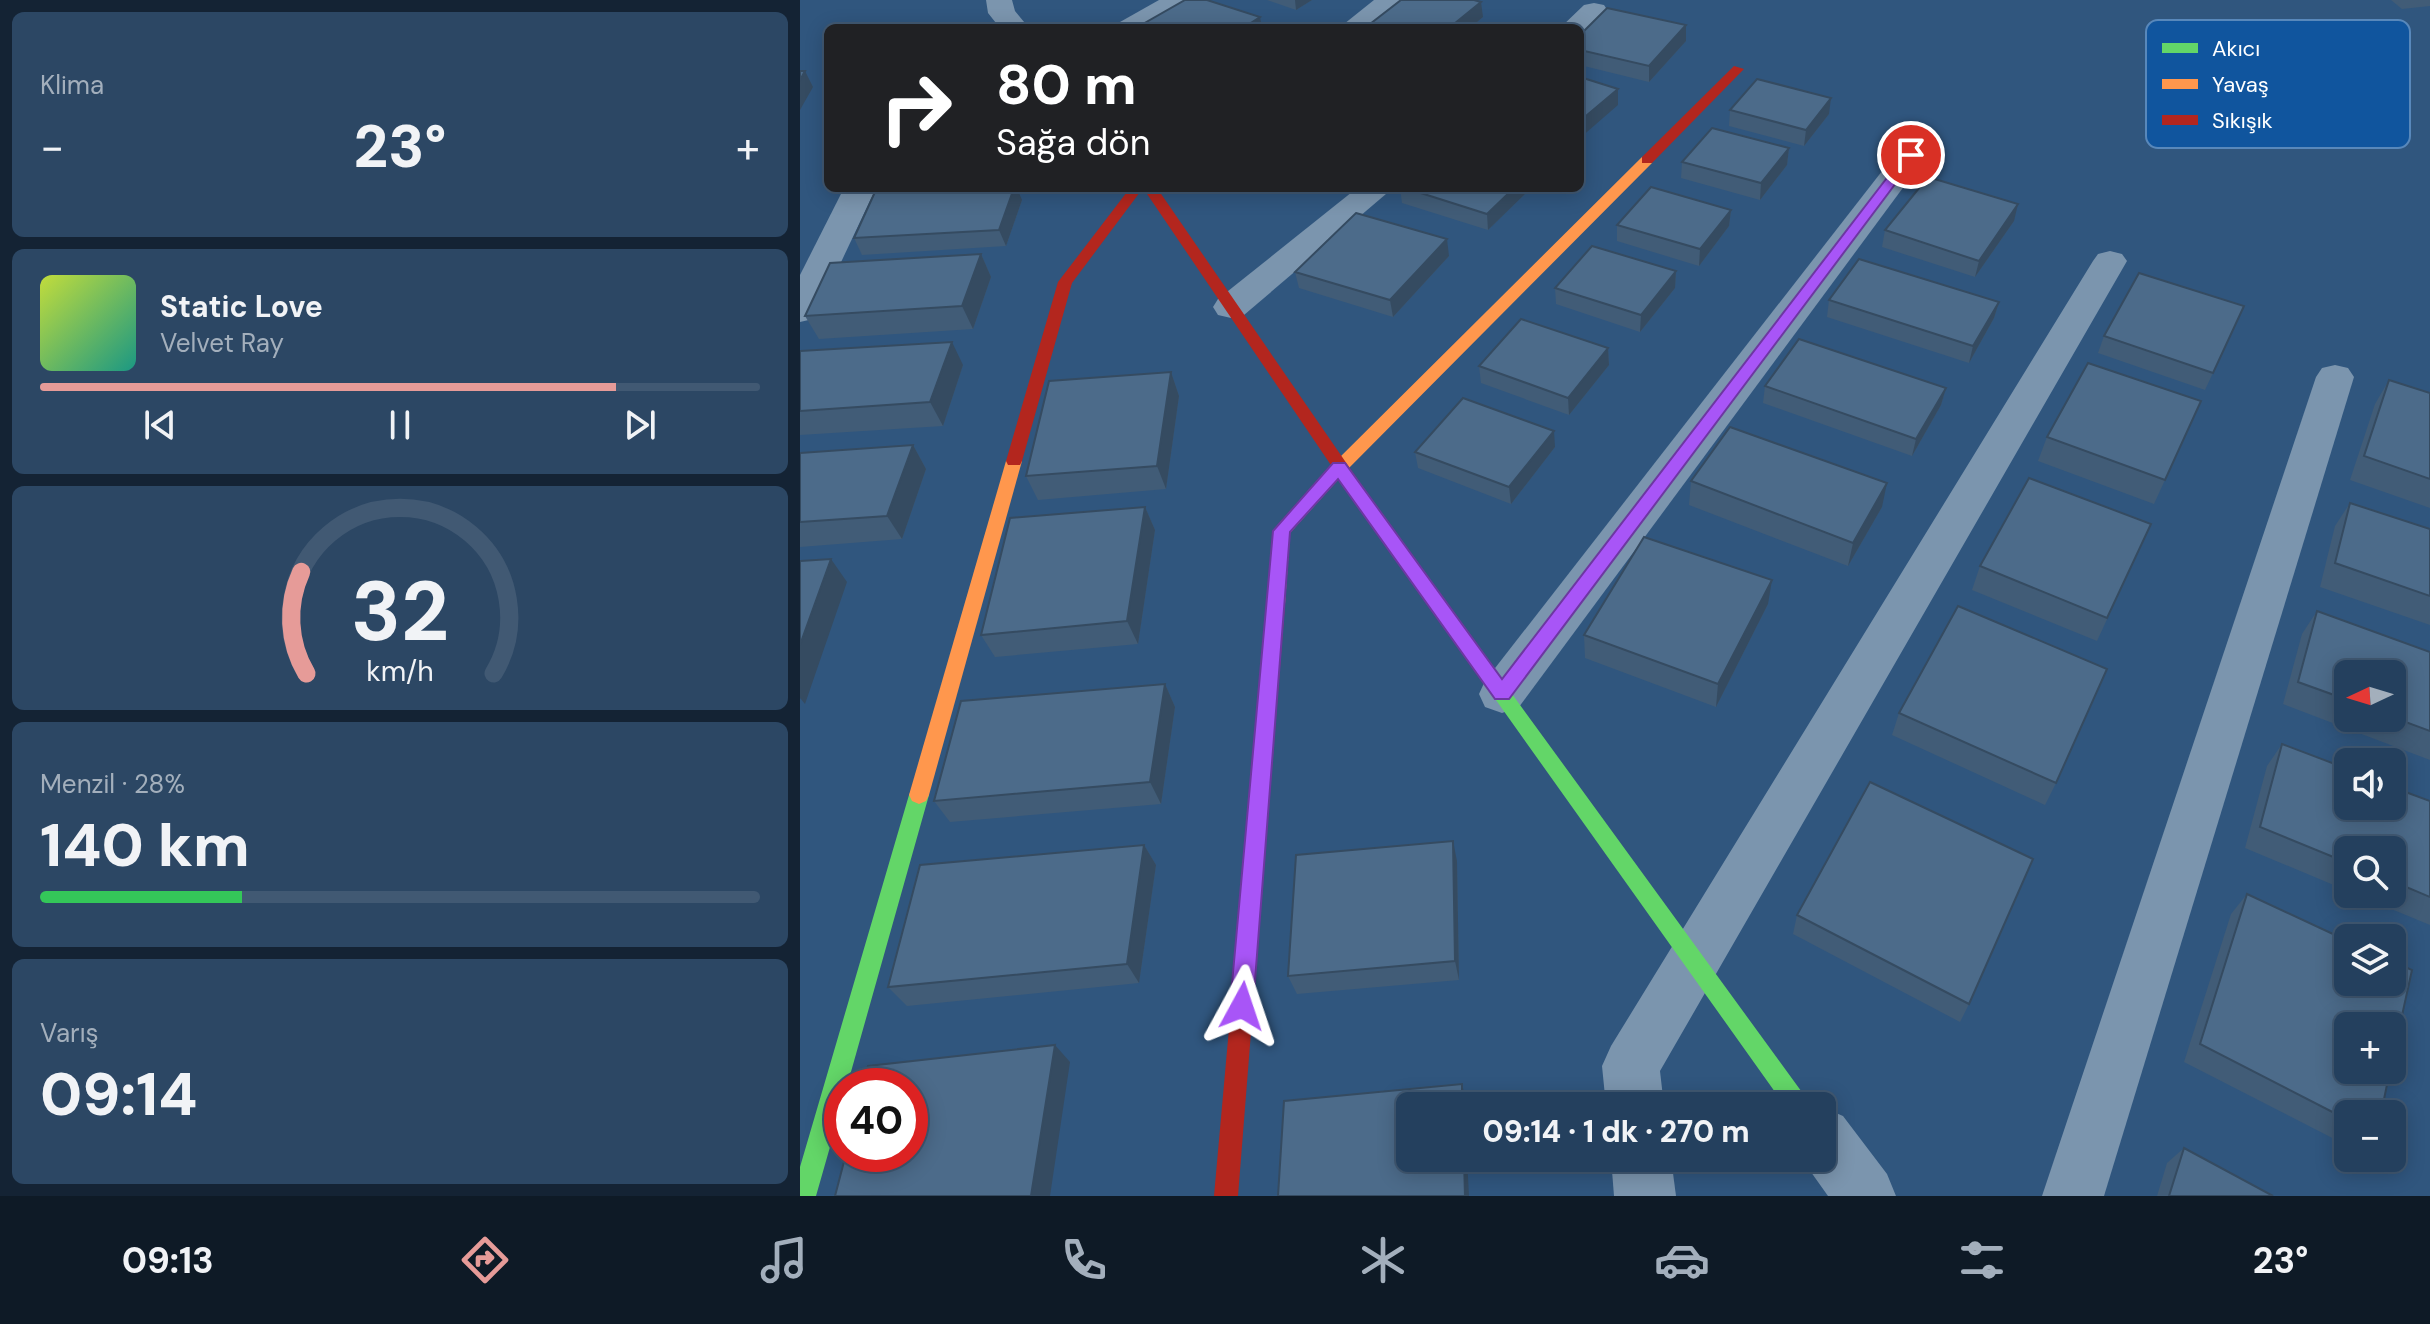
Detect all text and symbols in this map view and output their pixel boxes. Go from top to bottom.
legend [2146,20,2410,148]
text: Akıcı [2212,34,2260,63]
text: 80 m [996,48,1137,121]
icon: right [864,56,968,160]
text: Klima [40,68,104,102]
text: Yavaş [2212,70,2269,99]
text: Sıkışık [2212,106,2273,135]
text: 23° [354,107,446,186]
text: − [40,118,64,176]
text: + [736,118,760,176]
text: Sağa dön [996,119,1150,166]
pin [1877,121,1945,189]
icon: arrive [1889,133,1933,177]
text: Static Love [160,287,323,326]
text: Velvet Ray [160,326,284,360]
icon: previous [138,403,182,447]
icon: pause [378,403,422,447]
icon: next [618,403,662,447]
text: 32 [351,557,449,666]
text: km/h [366,653,434,690]
north arrow [2334,660,2406,732]
map controls [2334,660,2406,1172]
button: sound [2334,748,2406,820]
text: Menzil · 28% [40,767,185,801]
text: 140 km [40,806,250,885]
button: search [2334,836,2406,908]
button: layers [2334,924,2406,996]
position arrow [1200,964,1284,1048]
button: + [2334,1012,2406,1084]
text: Varış [40,1016,99,1050]
text: 09:14 [40,1055,198,1134]
speed limit sign: 40 [824,1068,928,1172]
button: − [2334,1100,2406,1172]
text: 09:14 · 1 dk · 270 m [1482,1112,1750,1151]
icon: directions [457,1232,513,1288]
icon: music [756,1232,812,1288]
icon: phone [1056,1232,1112,1288]
icon: climate [1355,1232,1411,1288]
icon: car [1654,1232,1710,1288]
icon: filters [1954,1232,2010,1288]
text: 09:13 [122,1237,214,1284]
text: 23° [2253,1237,2308,1284]

